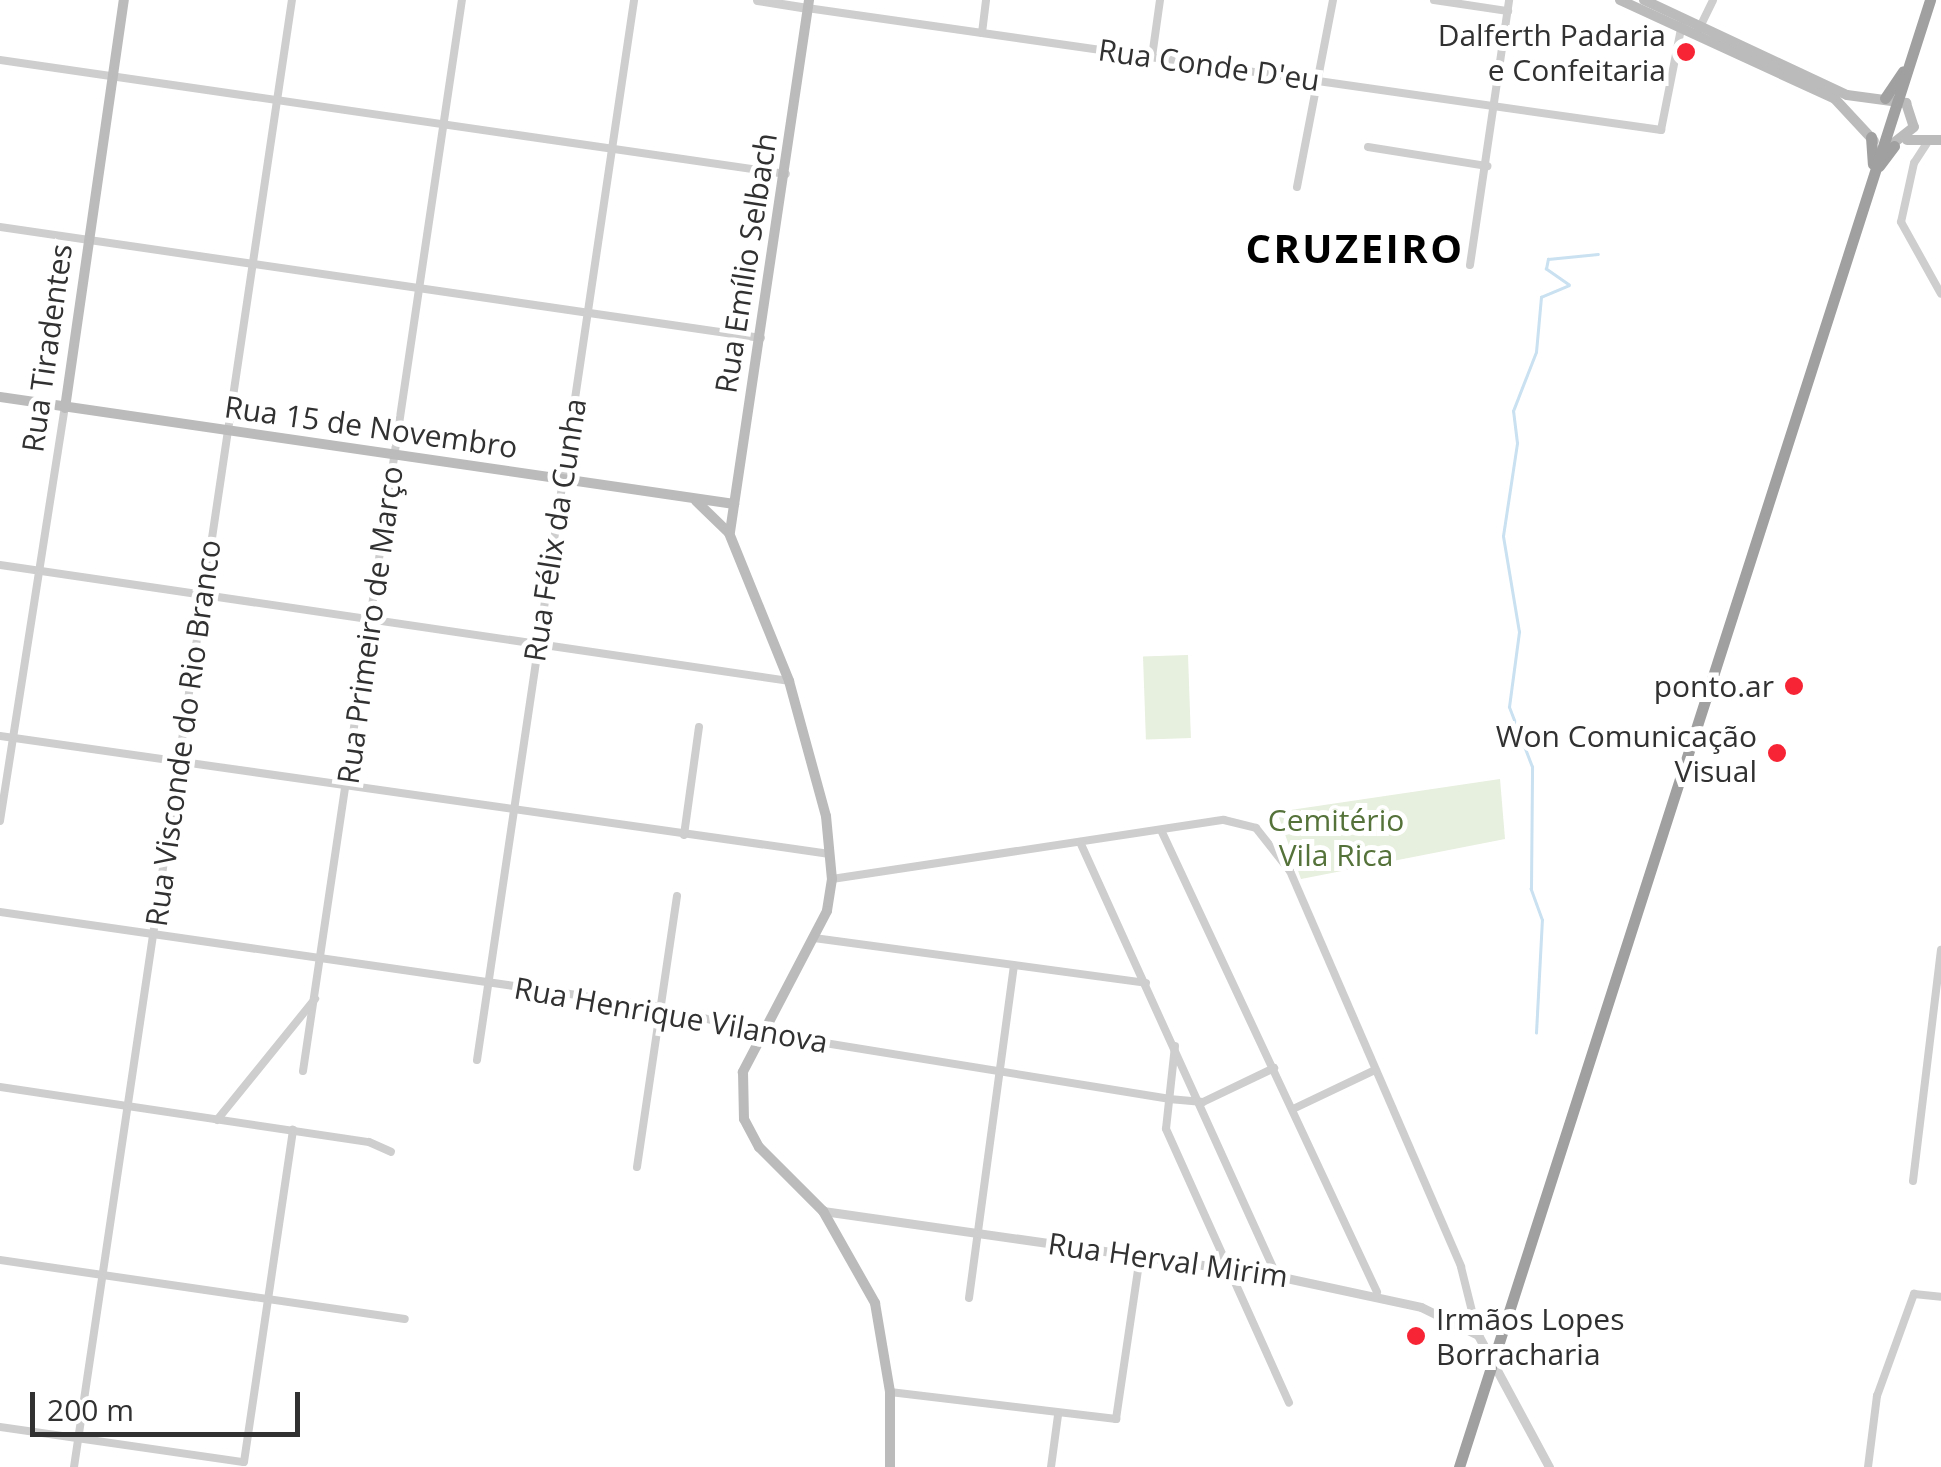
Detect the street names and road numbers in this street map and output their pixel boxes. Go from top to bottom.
street label: Rua Conde D'eu [1096,32,1322,98]
street label: Rua Emílio Selbach [708,130,784,396]
street label: Rua Tiradentes [15,242,79,454]
street label: Rua 15 de Novembro [222,389,520,465]
street label: Rua Félix da Cunha [516,396,594,664]
street label: Rua Primeiro de Março [330,464,410,786]
street label: Rua Visconde do Rio Branco [138,537,228,929]
street label: Rua Henrique Vilanova [511,970,831,1060]
street label: Rua Herval Mirim [1046,1225,1290,1295]

